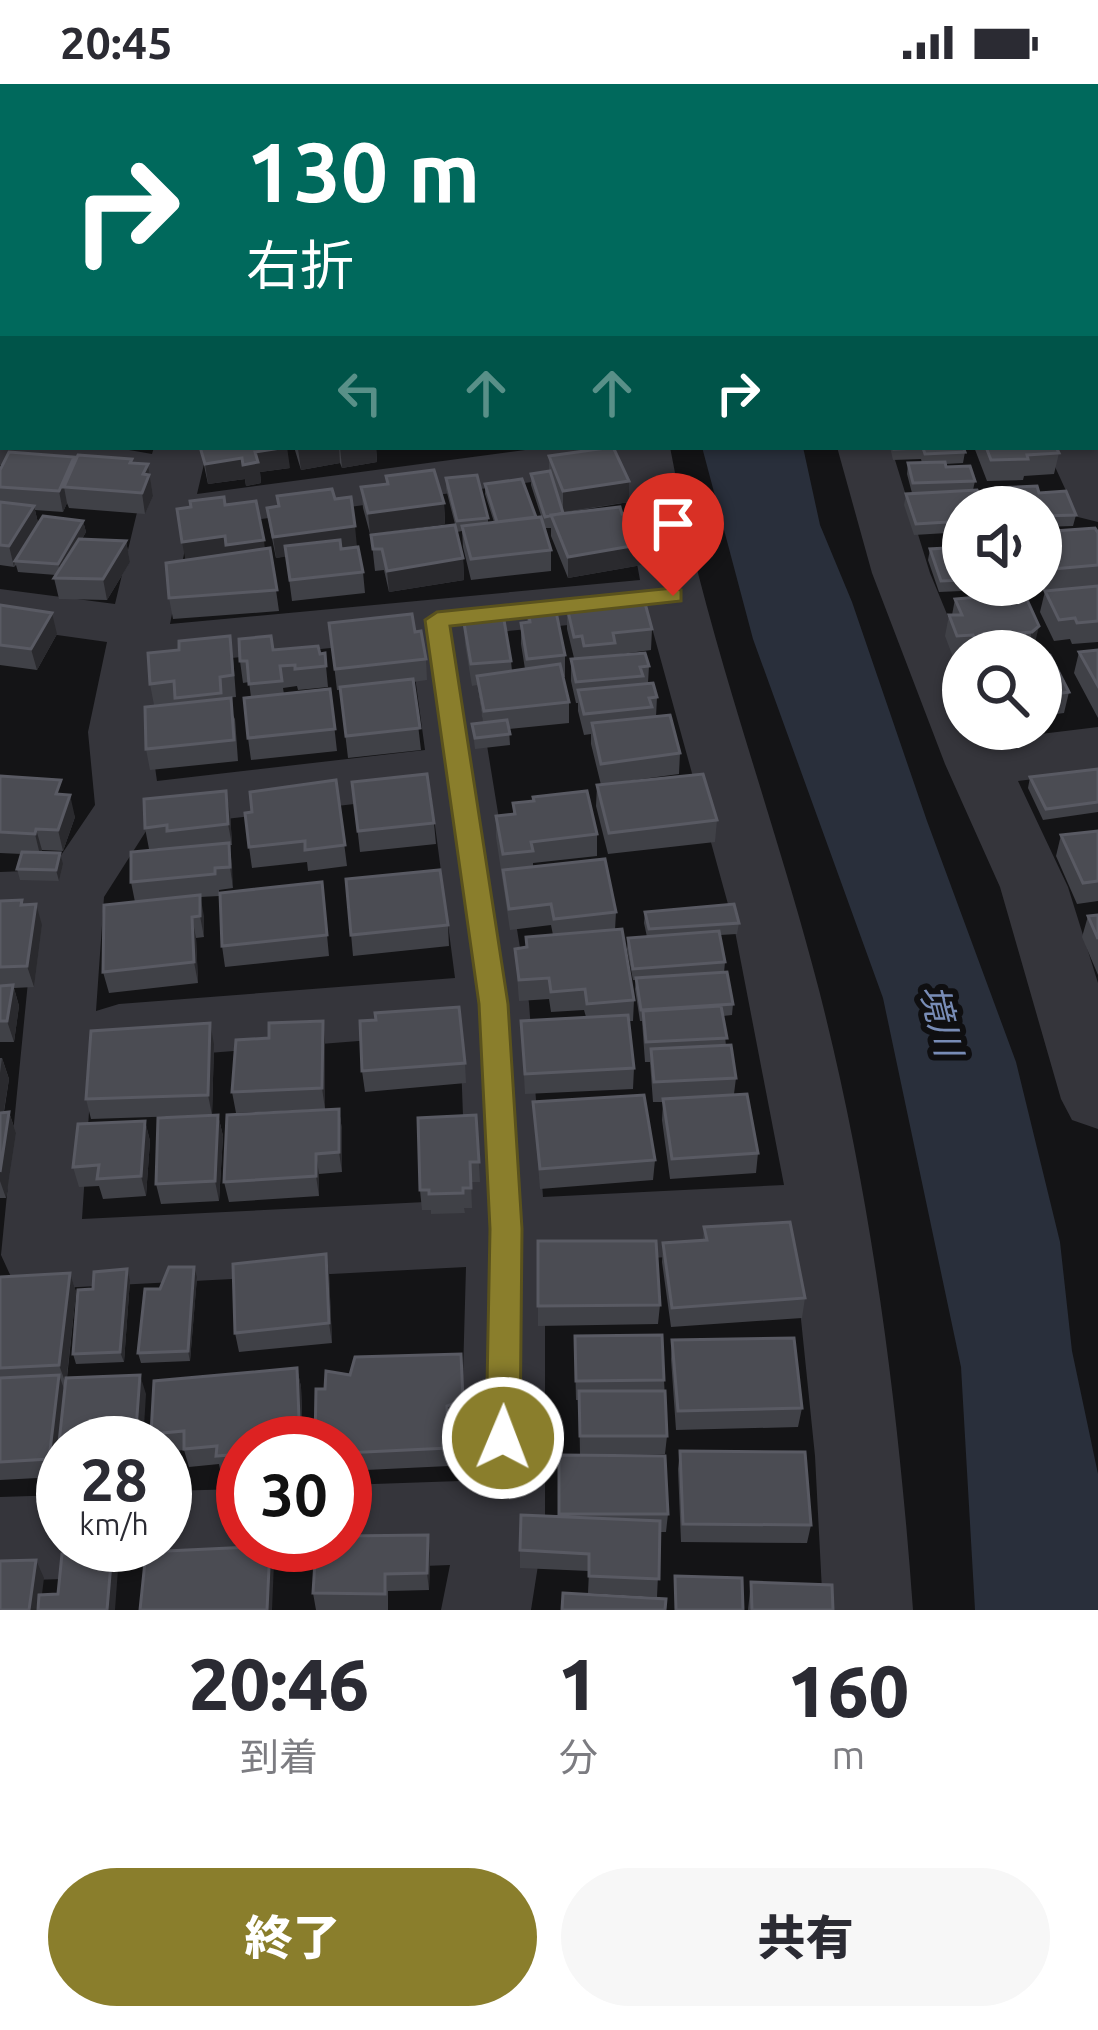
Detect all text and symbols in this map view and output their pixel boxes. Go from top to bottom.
text: 20:45 [60,17,173,68]
text: 130 m [246,124,480,218]
icon: right [48,132,204,288]
text: 右折 [246,235,354,295]
icon: left [327,360,393,426]
icon: ahead [453,360,519,426]
icon: ahead [579,360,645,426]
icon: right [705,360,771,426]
pin [622,473,724,596]
map controls [942,486,1062,750]
button: sound [942,486,1062,606]
icon: arrive [640,491,706,557]
button: search [942,630,1062,750]
water label: 境川 [913,980,972,1064]
position arrow [440,1375,566,1501]
speed limit sign: 30 [216,1416,372,1572]
text: 28 [80,1445,148,1512]
text: km/h [79,1507,149,1541]
text: 20:46 [189,1643,369,1724]
text: 1 [558,1643,598,1724]
text: 160 [787,1650,909,1731]
text: m [831,1733,865,1776]
text: 到着 [240,1735,318,1778]
text: 分 [559,1735,598,1778]
button: 終了 [48,1868,537,2006]
button: 共有 [561,1868,1050,2006]

